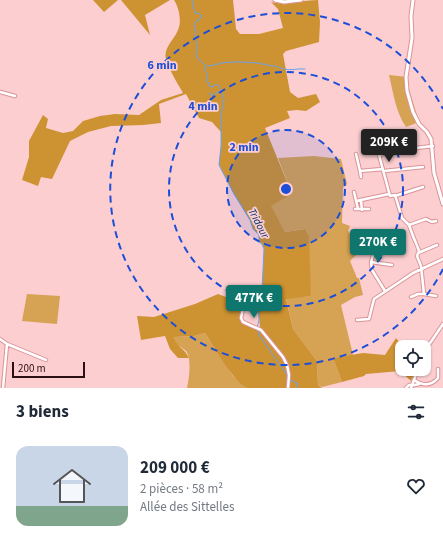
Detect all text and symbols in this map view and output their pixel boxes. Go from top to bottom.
text: 6 min [147,57,177,74]
text: 4 min [188,98,218,115]
pin: 209K € [356,129,422,163]
text: 209K € [370,133,408,151]
text: 2 min [229,139,259,156]
centre of rings [279,182,293,196]
water label: Tridour [244,206,273,242]
pin: 270K € [345,229,411,263]
text: 270K € [359,233,397,251]
pin: 477K € [221,285,287,319]
text: 477K € [235,289,273,307]
map controls [395,340,431,376]
button: locate [395,340,431,376]
scale bar [12,360,85,379]
text: 200 m [18,361,46,376]
text: 3 biens [16,400,69,424]
icon: filters [405,401,427,423]
text: 209 000 € [140,456,210,480]
icon: home [48,462,96,510]
icon: heart [405,475,427,497]
text: 2 pièces · 58 m² [140,480,223,498]
text: Allée des Sittelles [140,498,234,516]

